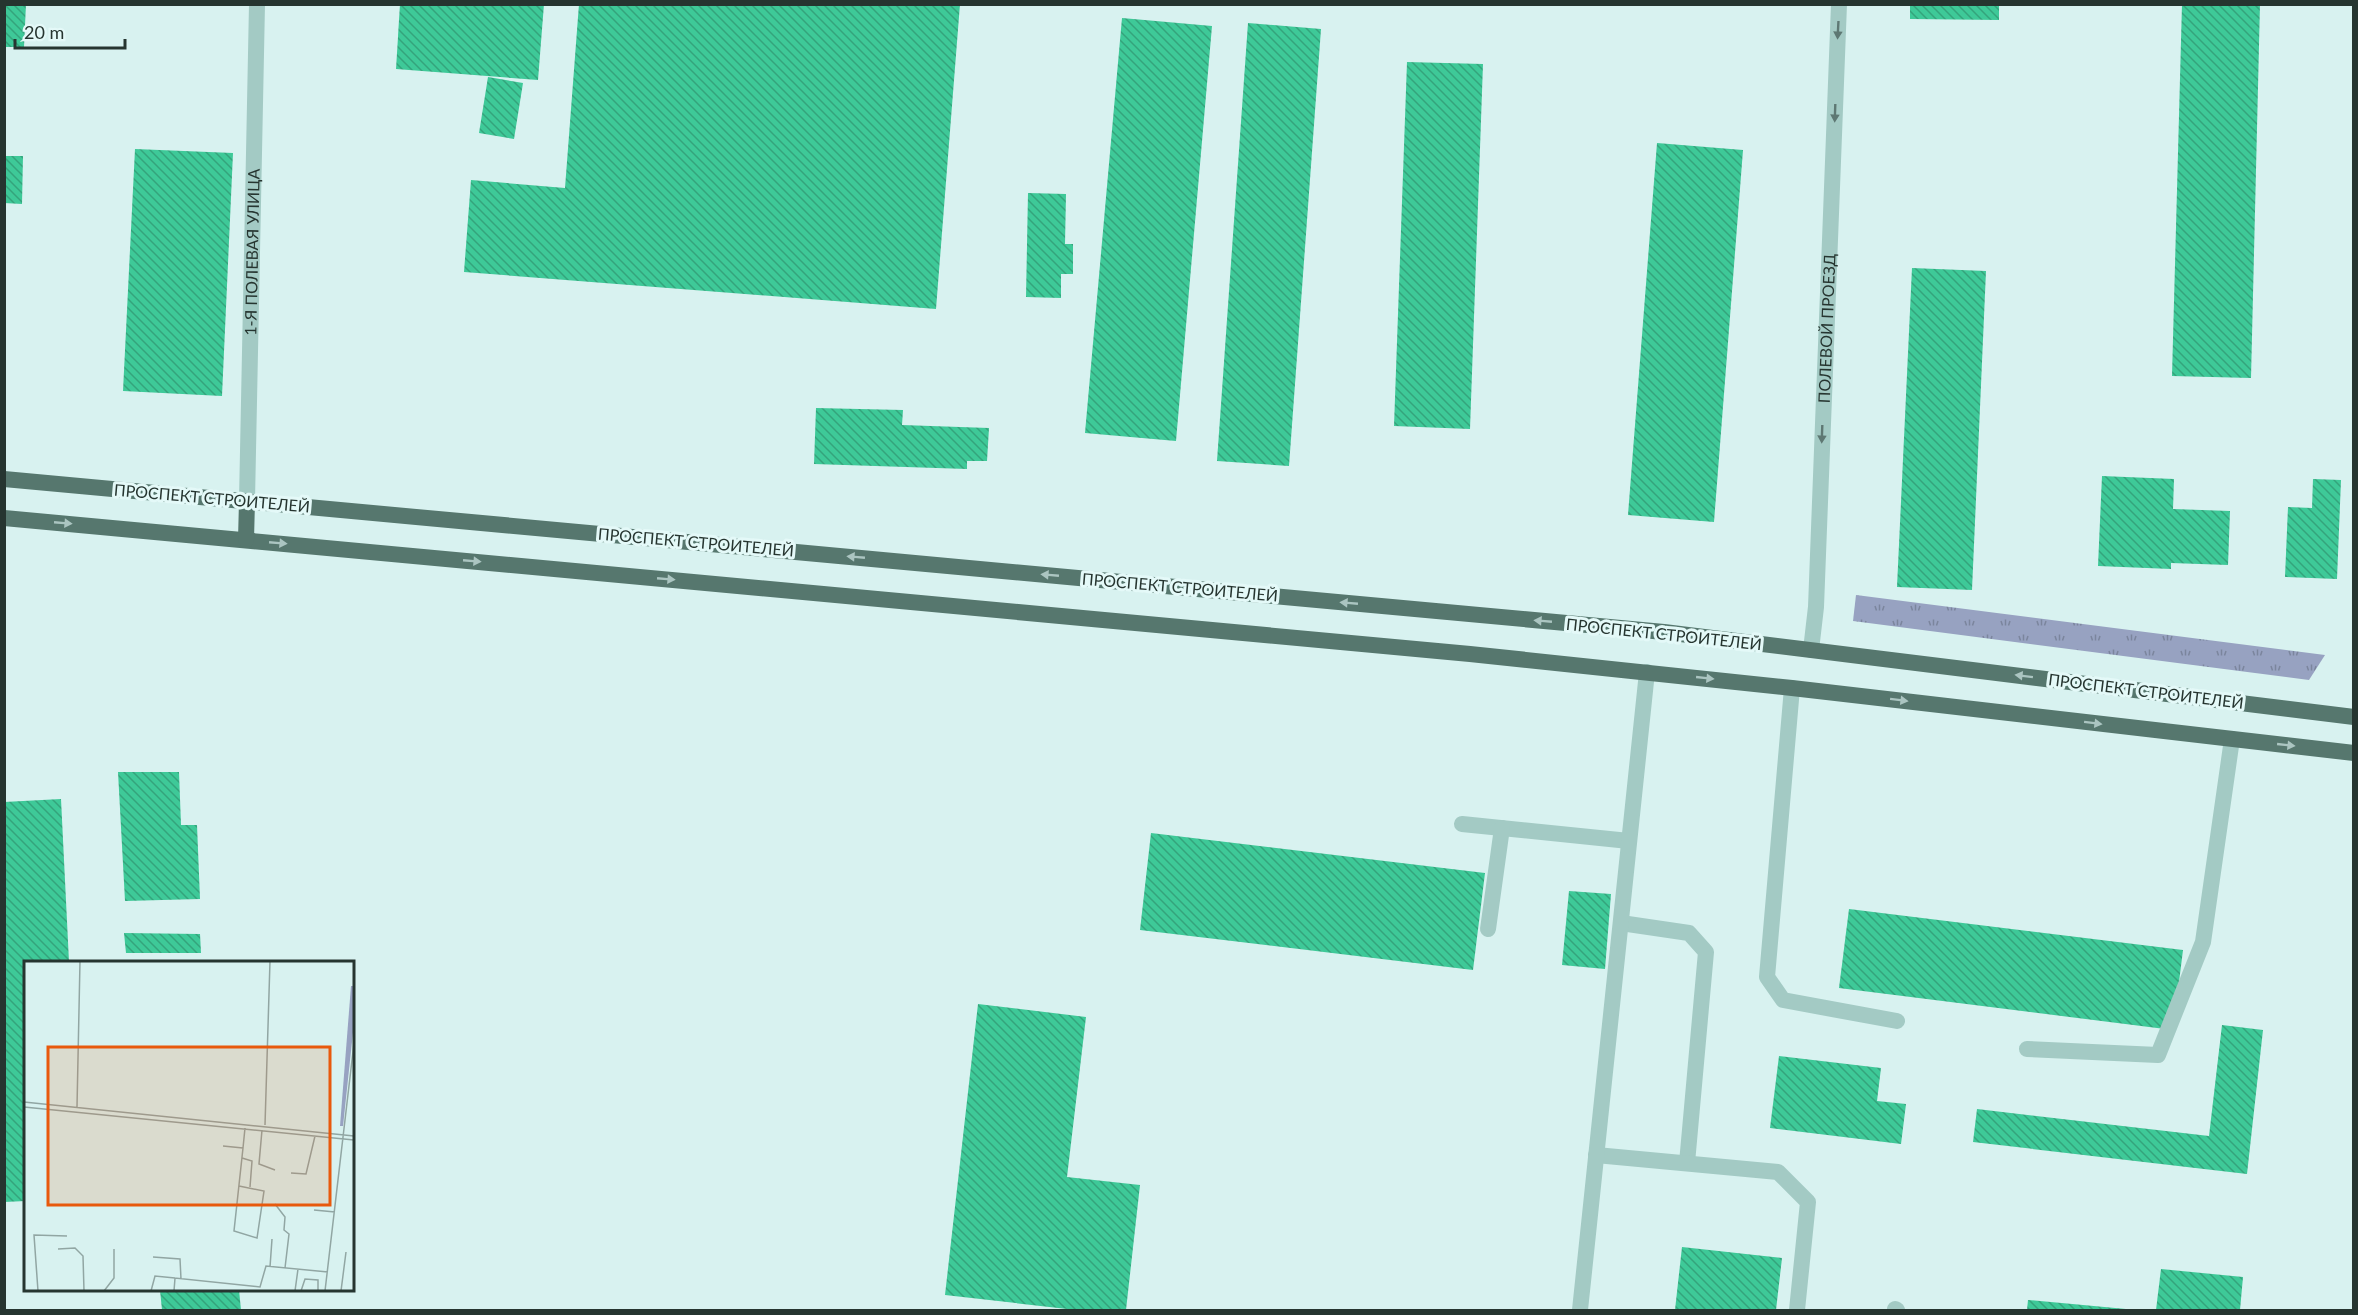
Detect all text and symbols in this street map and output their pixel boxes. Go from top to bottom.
scale bar [15,12,124,50]
one-way arrow [1833,20,1842,39]
text: 20 m [24,21,64,43]
one-way arrow [1830,104,1839,123]
street label: 1-Я ПОЛЕВАЯ УЛИЦА [240,168,263,336]
street label: ПОЛЕВОЙ ПРОЕЗД [1814,253,1838,404]
one-way arrow [1818,424,1827,443]
street label: ПРОСПЕКТ СТРОИТЕЛЕЙ [113,479,311,516]
one-way arrow [53,518,72,528]
street label: ПРОСПЕКТ СТРОИТЕЛЕЙ [597,523,795,560]
one-way arrow [268,538,287,548]
one-way arrow [847,552,866,562]
one-way arrow [463,556,482,566]
street label: ПРОСПЕКТ СТРОИТЕЛЕЙ [1081,568,1279,605]
one-way arrow [1041,570,1060,580]
one-way arrow [657,574,676,584]
one-way arrow [1339,598,1358,608]
street label: ПРОСПЕКТ СТРОИТЕЛЕЙ [1565,614,1763,653]
one-way arrow [1534,616,1553,626]
street label: ПРОСПЕКТ СТРОИТЕЛЕЙ [2047,669,2245,712]
one-way arrow [2015,672,2034,681]
one-way arrow [1696,673,1715,683]
one-way arrow [1890,696,1909,705]
one-way arrow [2083,718,2102,728]
one-way arrow [2277,740,2296,750]
inset map [24,961,354,1291]

